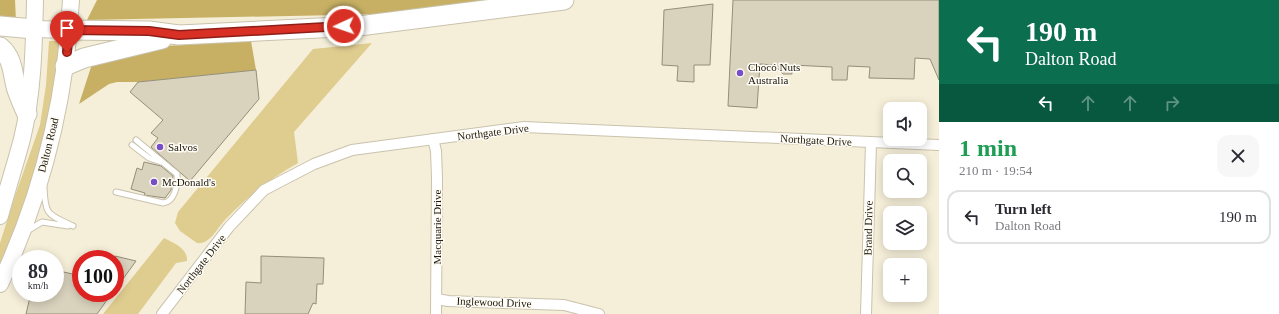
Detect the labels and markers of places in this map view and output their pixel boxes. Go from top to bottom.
pin [50,11,84,52]
place label: Chocó Nuts Australia [748,61,800,86]
marker: Chocó Nuts Australia [735,68,745,78]
place label: Salvos [168,141,197,153]
marker: Salvos [155,142,165,152]
place label: McDonald's [162,176,215,188]
marker: McDonald's [149,177,159,187]

